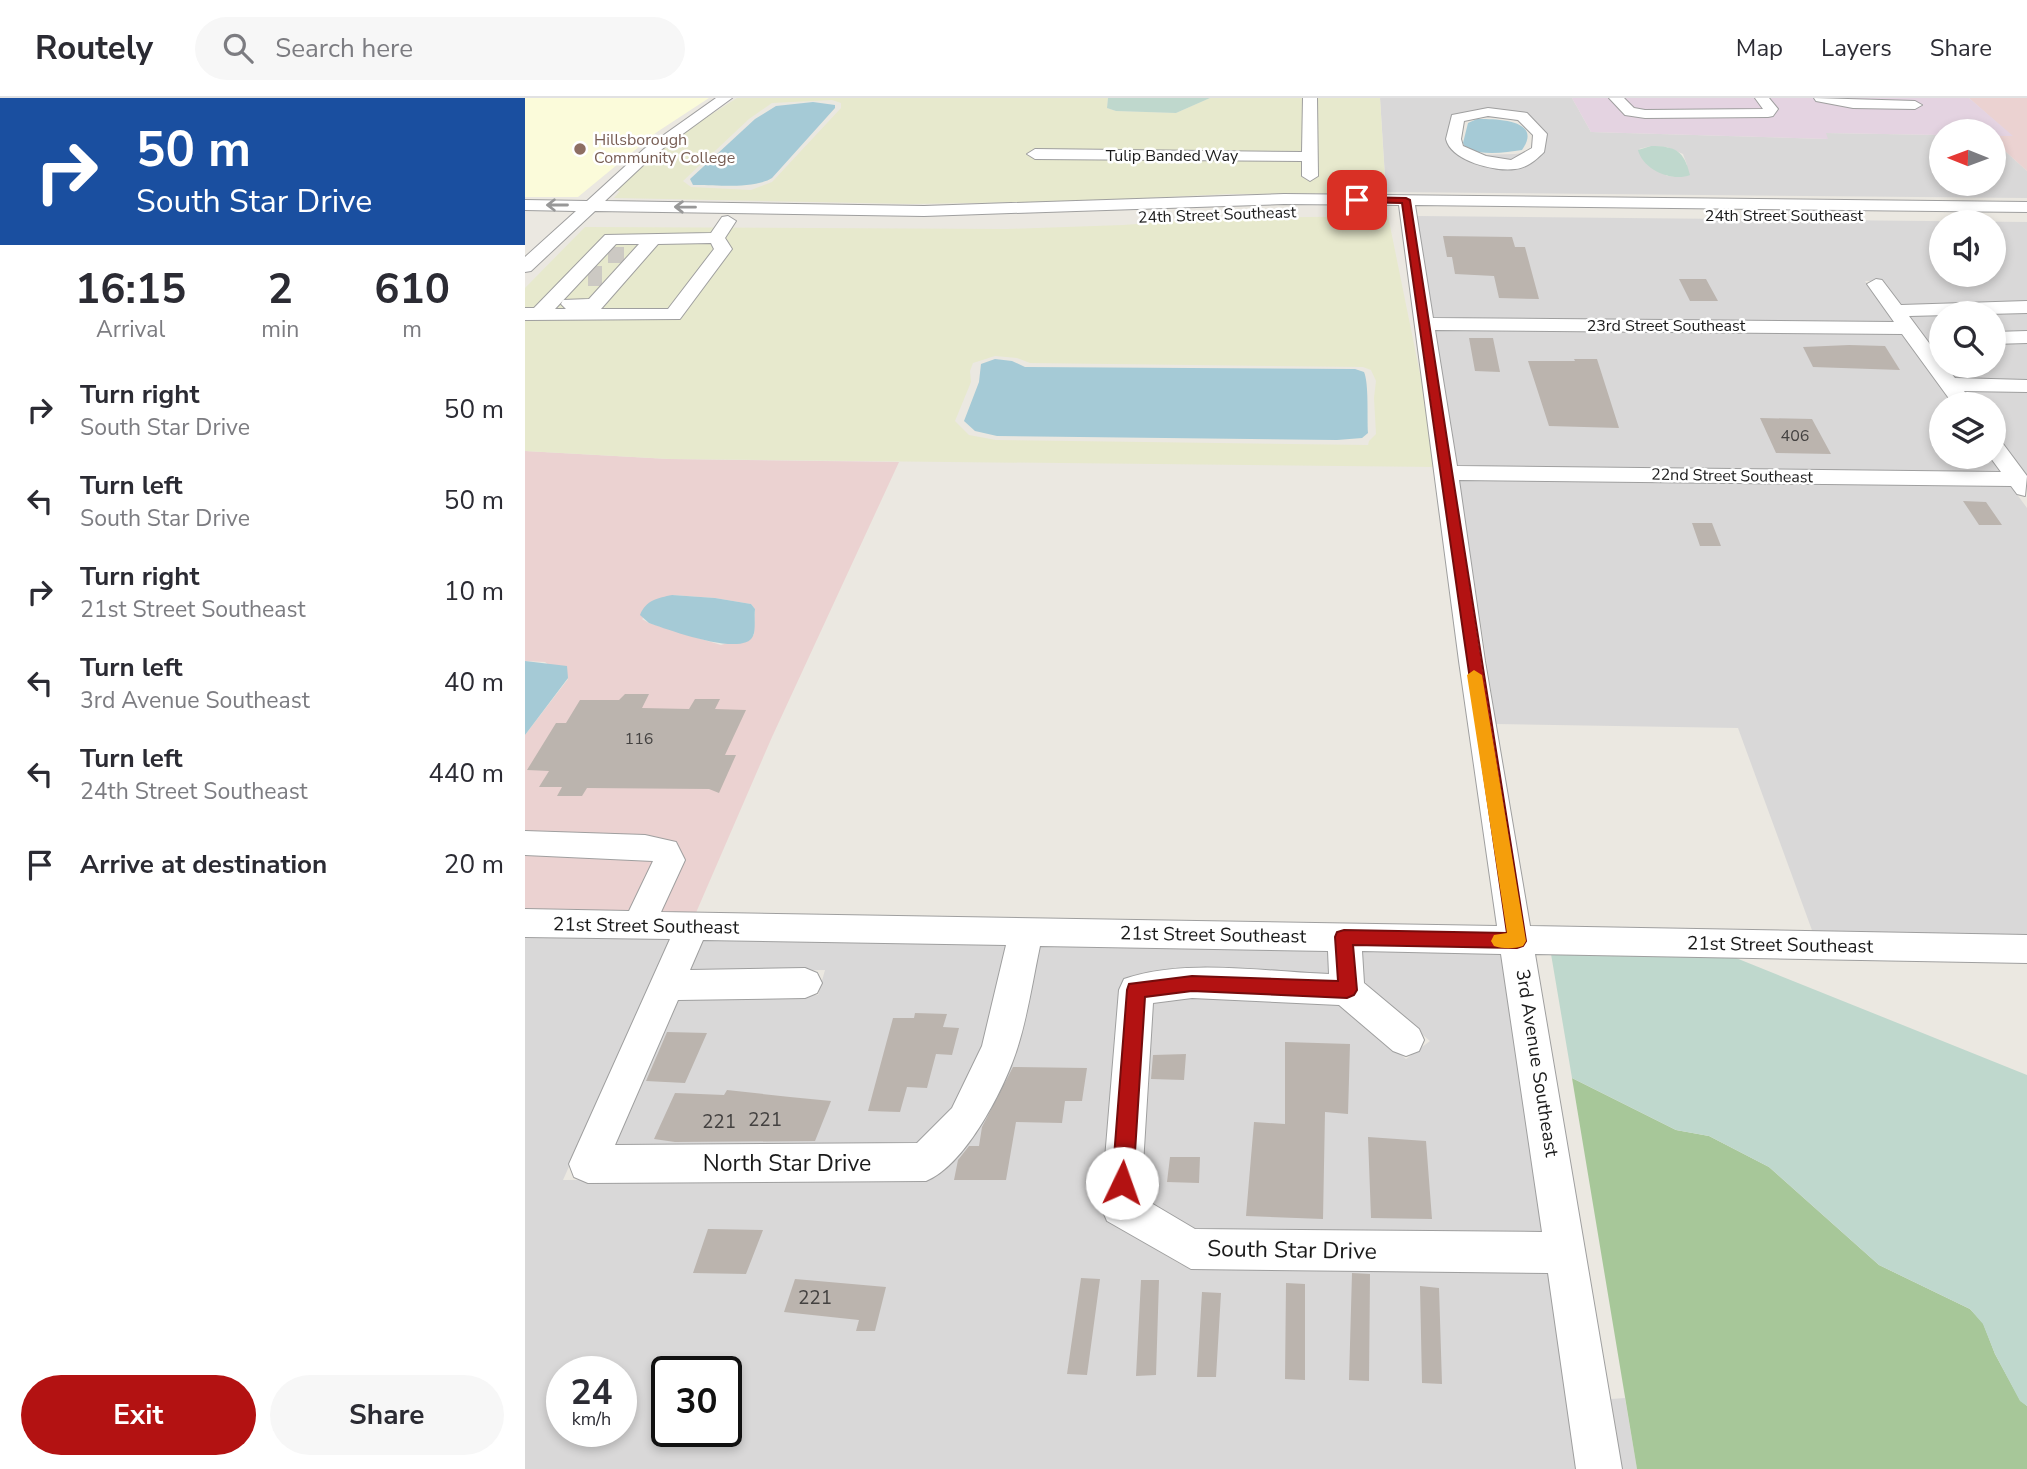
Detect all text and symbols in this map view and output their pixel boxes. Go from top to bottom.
search box [195,17,685,80]
text: Routely [35,26,153,71]
icon: search [219,29,257,67]
text: Search here [275,31,413,66]
text: Map [1736,32,1783,64]
text: Layers [1821,32,1892,64]
text: Share [1930,32,1992,64]
text: 50 m [136,116,251,183]
north arrow [1929,119,2005,196]
map controls [1929,119,2006,469]
icon: right [21,126,112,217]
place label: Hillsborough Community College [594,129,735,169]
marker: Hillsborough Community College [572,141,588,157]
street label: Tulip Banded Way [1106,145,1239,167]
pin [1327,170,1387,230]
text: South Star Drive [136,180,372,223]
icon: arrive [1338,181,1376,219]
one-way arrow [546,198,569,212]
one-way arrow [674,200,697,214]
street label: 24th Street Southeast [1137,201,1297,229]
street label: 24th Street Southeast [1705,205,1864,227]
button: sound [1929,210,2006,287]
text: 16:15 [75,261,186,318]
text: 2 [268,261,293,318]
text: 610 [374,261,450,318]
button: search [1929,301,2006,378]
text: Arrival [96,314,165,345]
text: min [261,314,299,345]
text: m [402,314,422,345]
street label: 23rd Street Southeast [1587,315,1746,337]
text: Turn right [80,377,199,412]
icon: right [21,391,59,429]
text: 50 m [444,392,504,427]
button: layers [1929,392,2006,469]
text: South Star Drive [80,412,250,443]
house number: 406 [1781,425,1809,447]
street label: 22nd Street Southeast [1651,464,1814,488]
text: Turn left [80,468,183,503]
icon: left [21,482,59,520]
text: 50 m [444,483,504,518]
text: South Star Drive [80,503,250,534]
text: Turn right [80,559,199,594]
icon: right [21,573,59,611]
text: 10 m [444,574,504,609]
text: 21st Street Southeast [80,594,306,625]
text: Turn left [80,650,183,685]
icon: left [21,664,59,702]
text: 40 m [444,665,504,700]
text: 3rd Avenue Southeast [80,685,310,716]
house number: 116 [625,728,653,750]
text: Turn left [80,741,183,776]
icon: left [21,755,59,793]
text: 440 m [428,756,504,791]
text: 24th Street Southeast [80,776,308,807]
icon: arrive [21,846,59,884]
text: Arrive at destination [80,847,327,882]
text: 20 m [444,847,504,882]
street label: 21st Street Southeast [553,911,740,941]
street label: 21st Street Southeast [1120,920,1307,950]
street label: 21st Street Southeast [1687,930,1874,960]
street label: 3rd Avenue Southeast [1509,967,1565,1159]
house number: 221 [748,1107,782,1133]
house number: 221 [702,1109,736,1135]
position arrow [1085,1146,1159,1220]
street label: North Star Drive [703,1148,871,1179]
street label: South Star Drive [1207,1233,1377,1267]
house number: 221 [798,1285,832,1311]
speed limit sign: 30 [651,1356,742,1447]
text: 24 [570,1369,613,1416]
button: Exit [21,1375,256,1455]
button: Share [270,1375,504,1455]
text: km/h [572,1407,611,1431]

